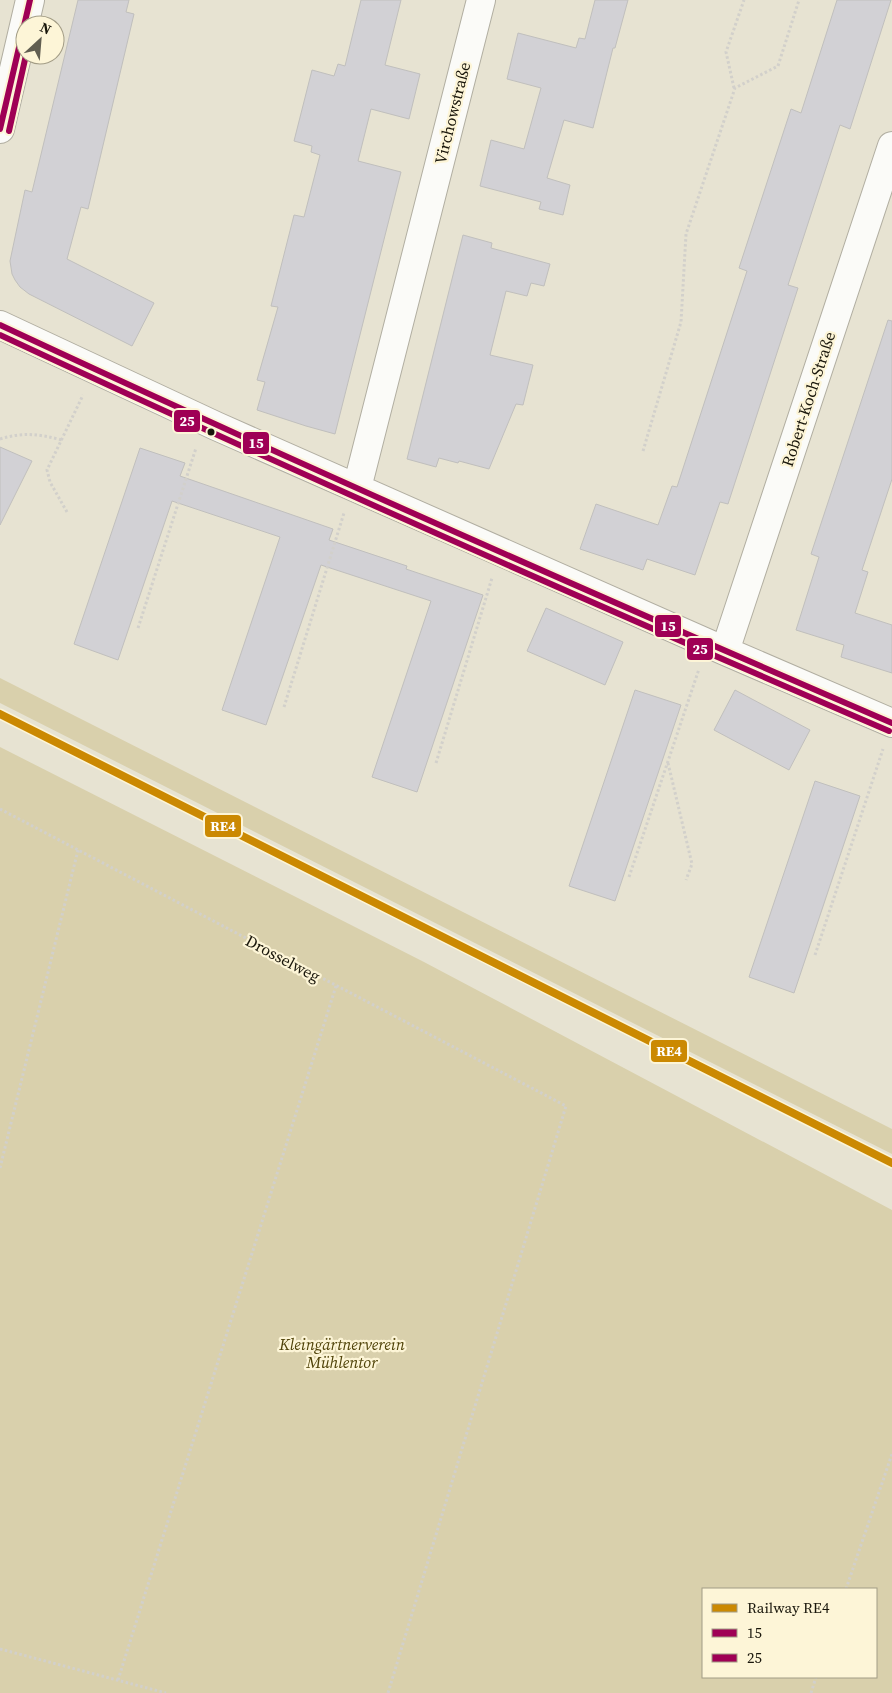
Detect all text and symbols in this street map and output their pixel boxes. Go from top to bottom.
north arrow [15,15,65,65]
text: N [37,17,55,40]
street label: Virchowstraße [429,60,475,166]
street label: Robert-Koch-Straße [776,329,840,469]
line badge: 25 [173,409,201,433]
text: 25 [179,411,195,431]
unlabelled marker [206,427,216,437]
line badge: 15 [242,431,270,455]
text: 15 [248,433,264,453]
line badge: 15 [654,614,682,638]
text: 15 [660,616,676,636]
line badge: 25 [686,637,714,661]
text: 25 [692,639,708,659]
line badge: RE4 [204,814,242,838]
text: RE4 [210,816,236,836]
street label: Drosselweg [242,929,324,987]
line badge: RE4 [650,1039,688,1063]
text: RE4 [656,1041,682,1061]
park label: Kleingärtnerverein Mühlentor [278,1333,405,1373]
legend [702,1588,877,1678]
text: Railway RE4 [747,1597,830,1618]
text: 15 [747,1622,762,1643]
text: 25 [747,1647,762,1668]

